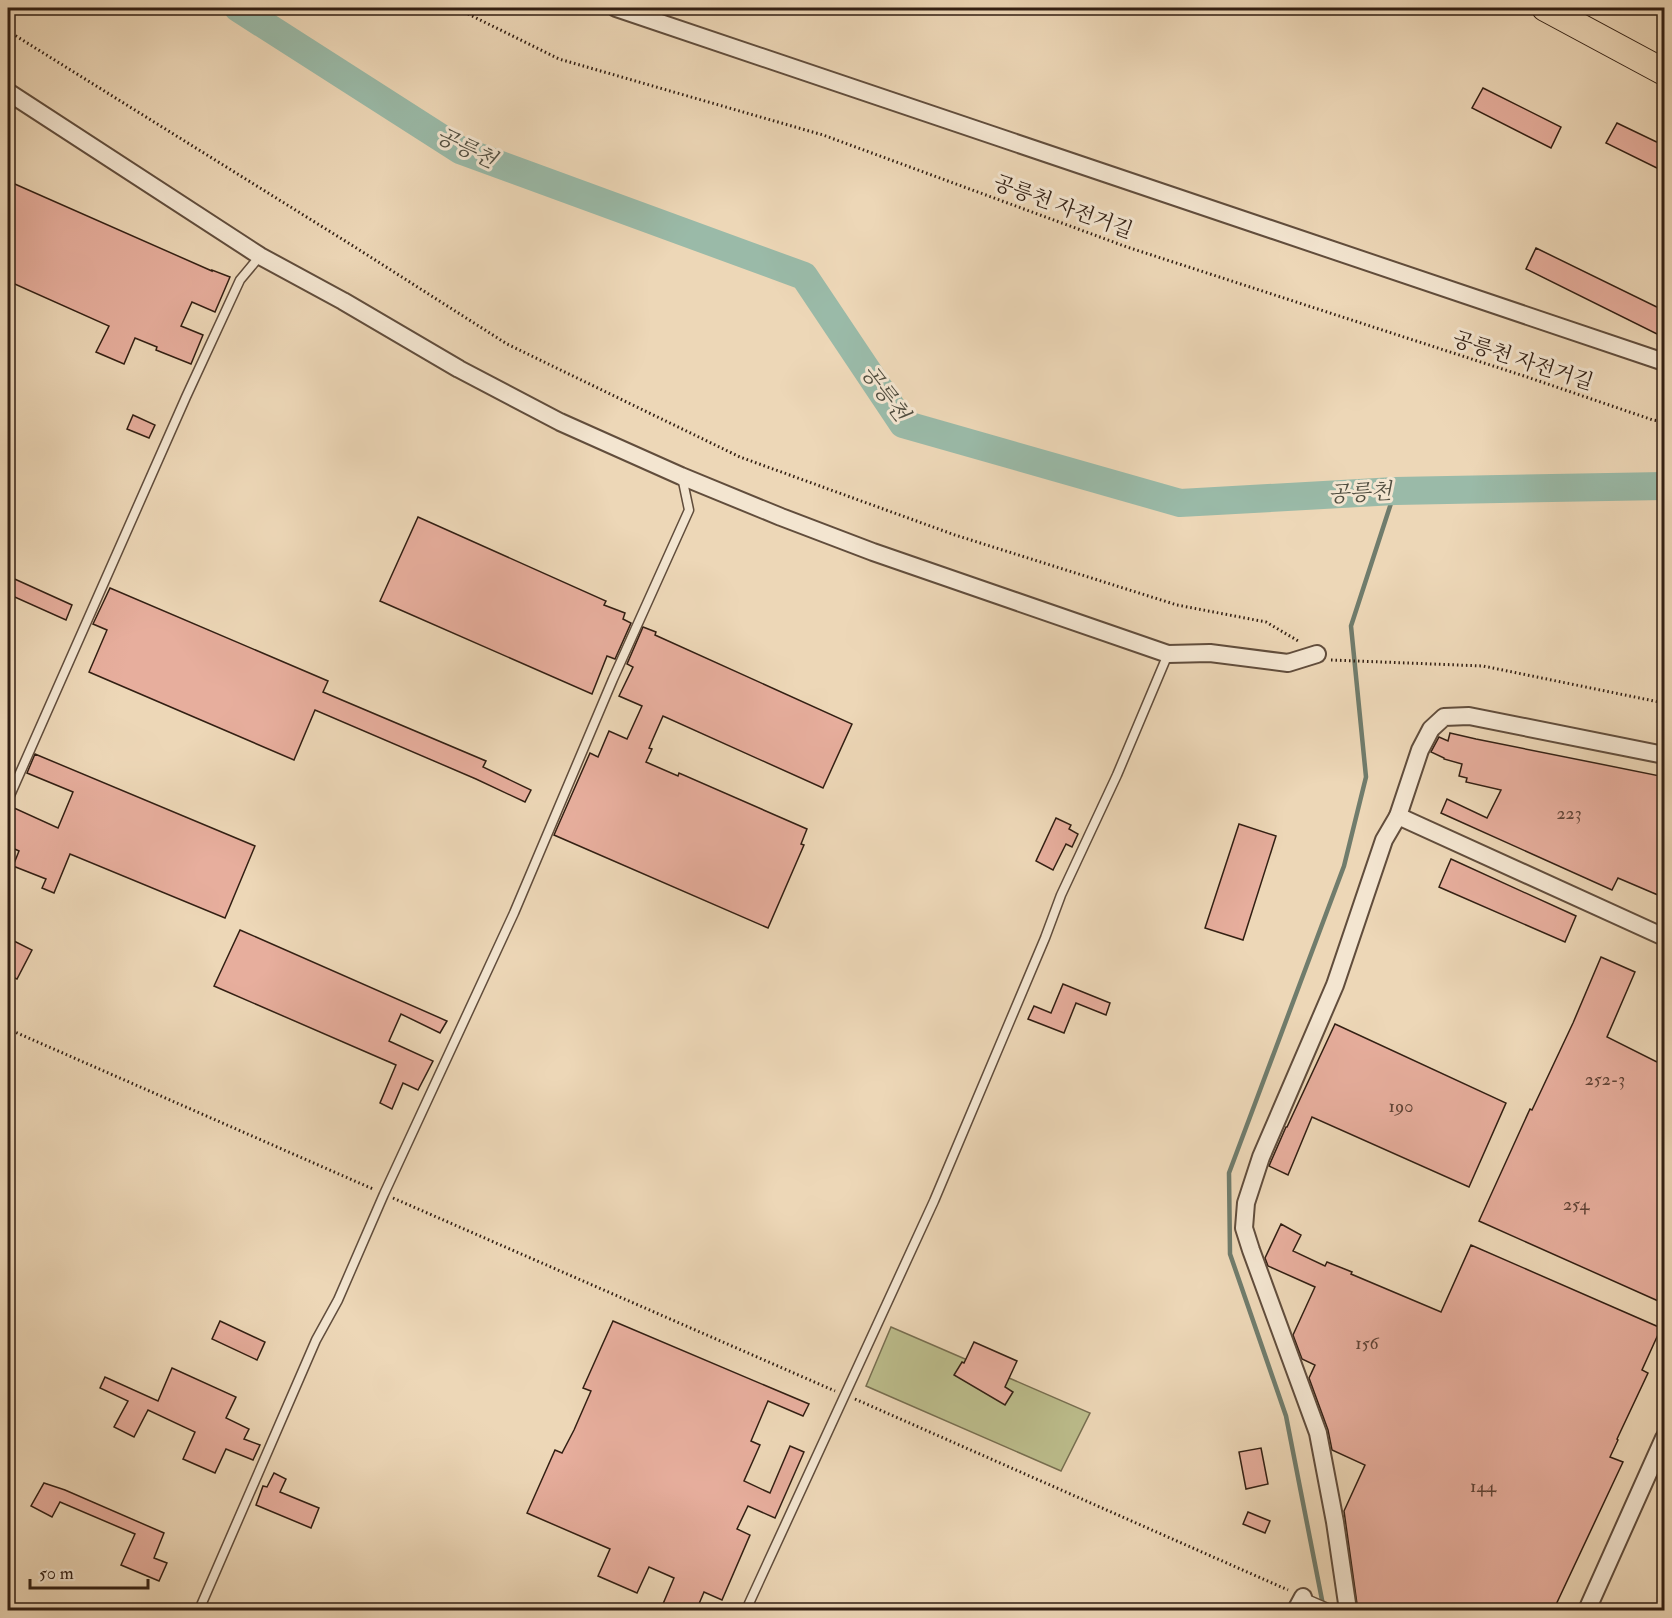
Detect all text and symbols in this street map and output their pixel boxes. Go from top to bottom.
water label: 공릉천 [431,121,502,175]
street label: 공릉천 자전거길 [990,169,1136,245]
street label: 공릉천 자전거길 [1449,326,1597,396]
water label: 공릉천 [855,359,916,428]
water label: 공릉천 [1327,477,1394,509]
house number: 223 [1556,802,1582,825]
house number: 252-3 [1585,1068,1625,1091]
house number: 190 [1389,1095,1413,1118]
house number: 254 [1563,1193,1590,1216]
house number: 156 [1355,1332,1380,1355]
house number: 144 [1470,1475,1497,1498]
scale bar [30,1552,148,1590]
text: 50 m [39,1562,74,1585]

